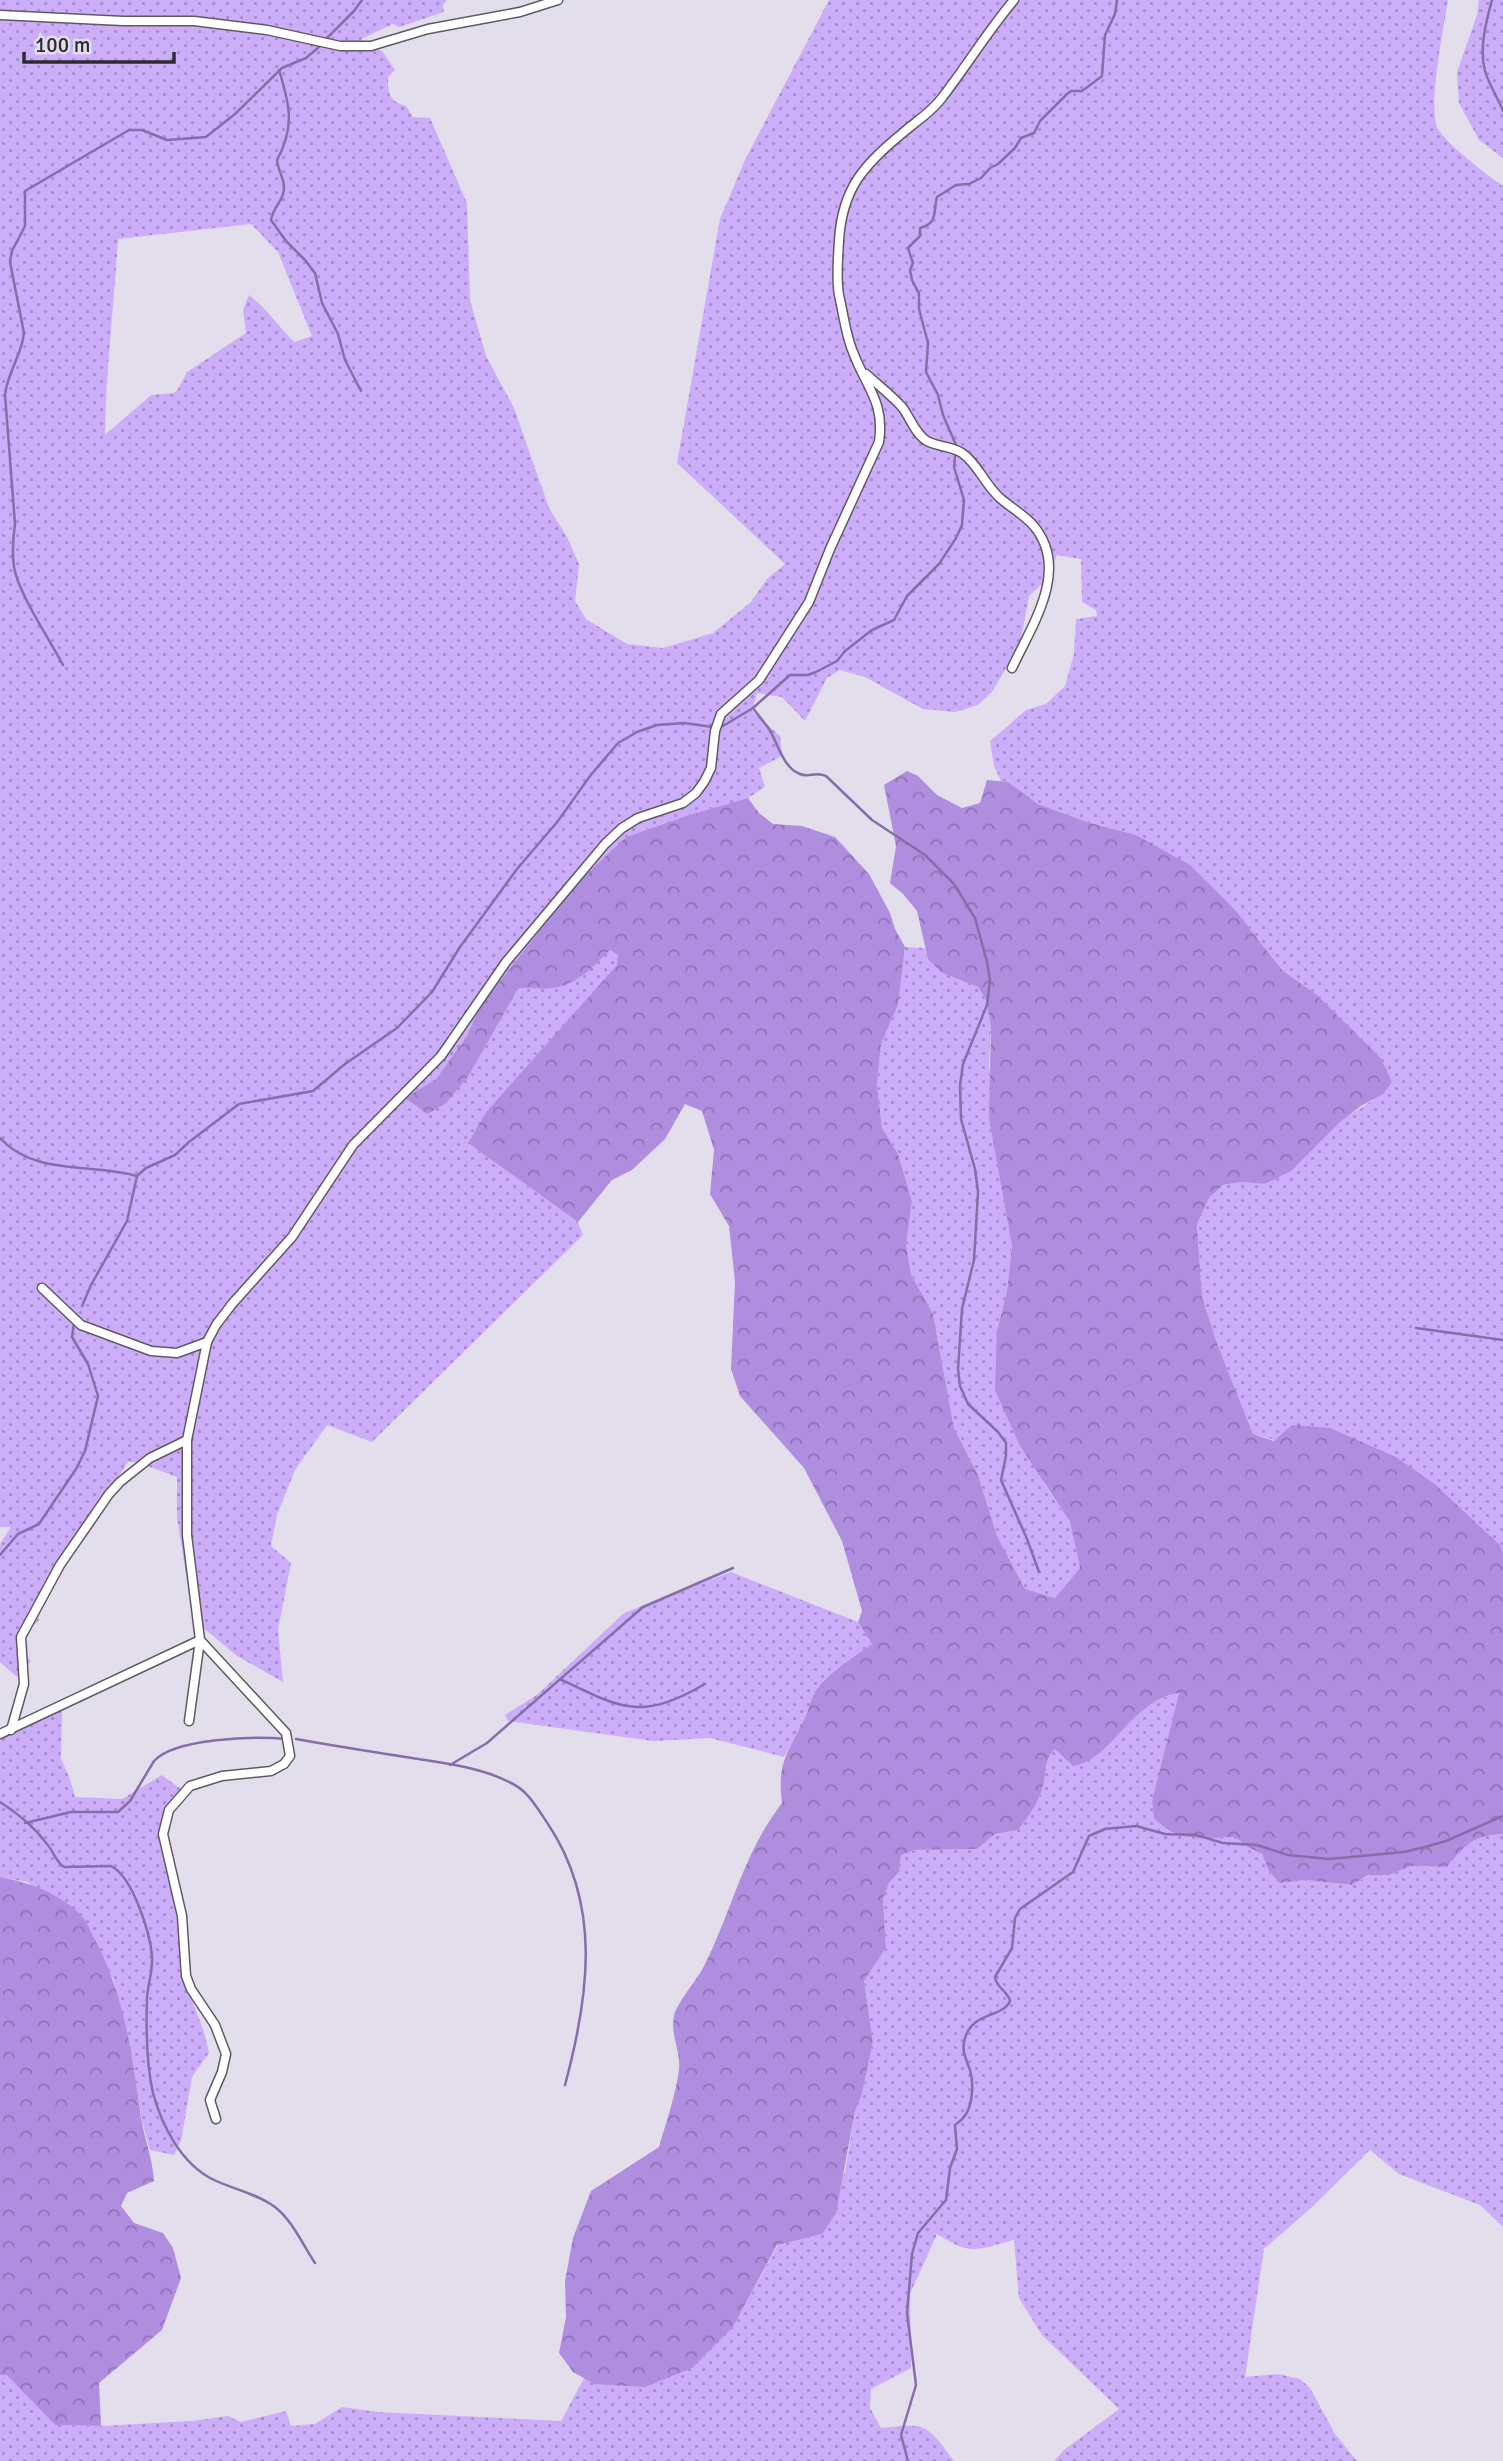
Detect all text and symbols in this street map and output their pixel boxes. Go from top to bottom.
scale bar [24,21,175,65]
text: 100 m [35,32,90,58]

